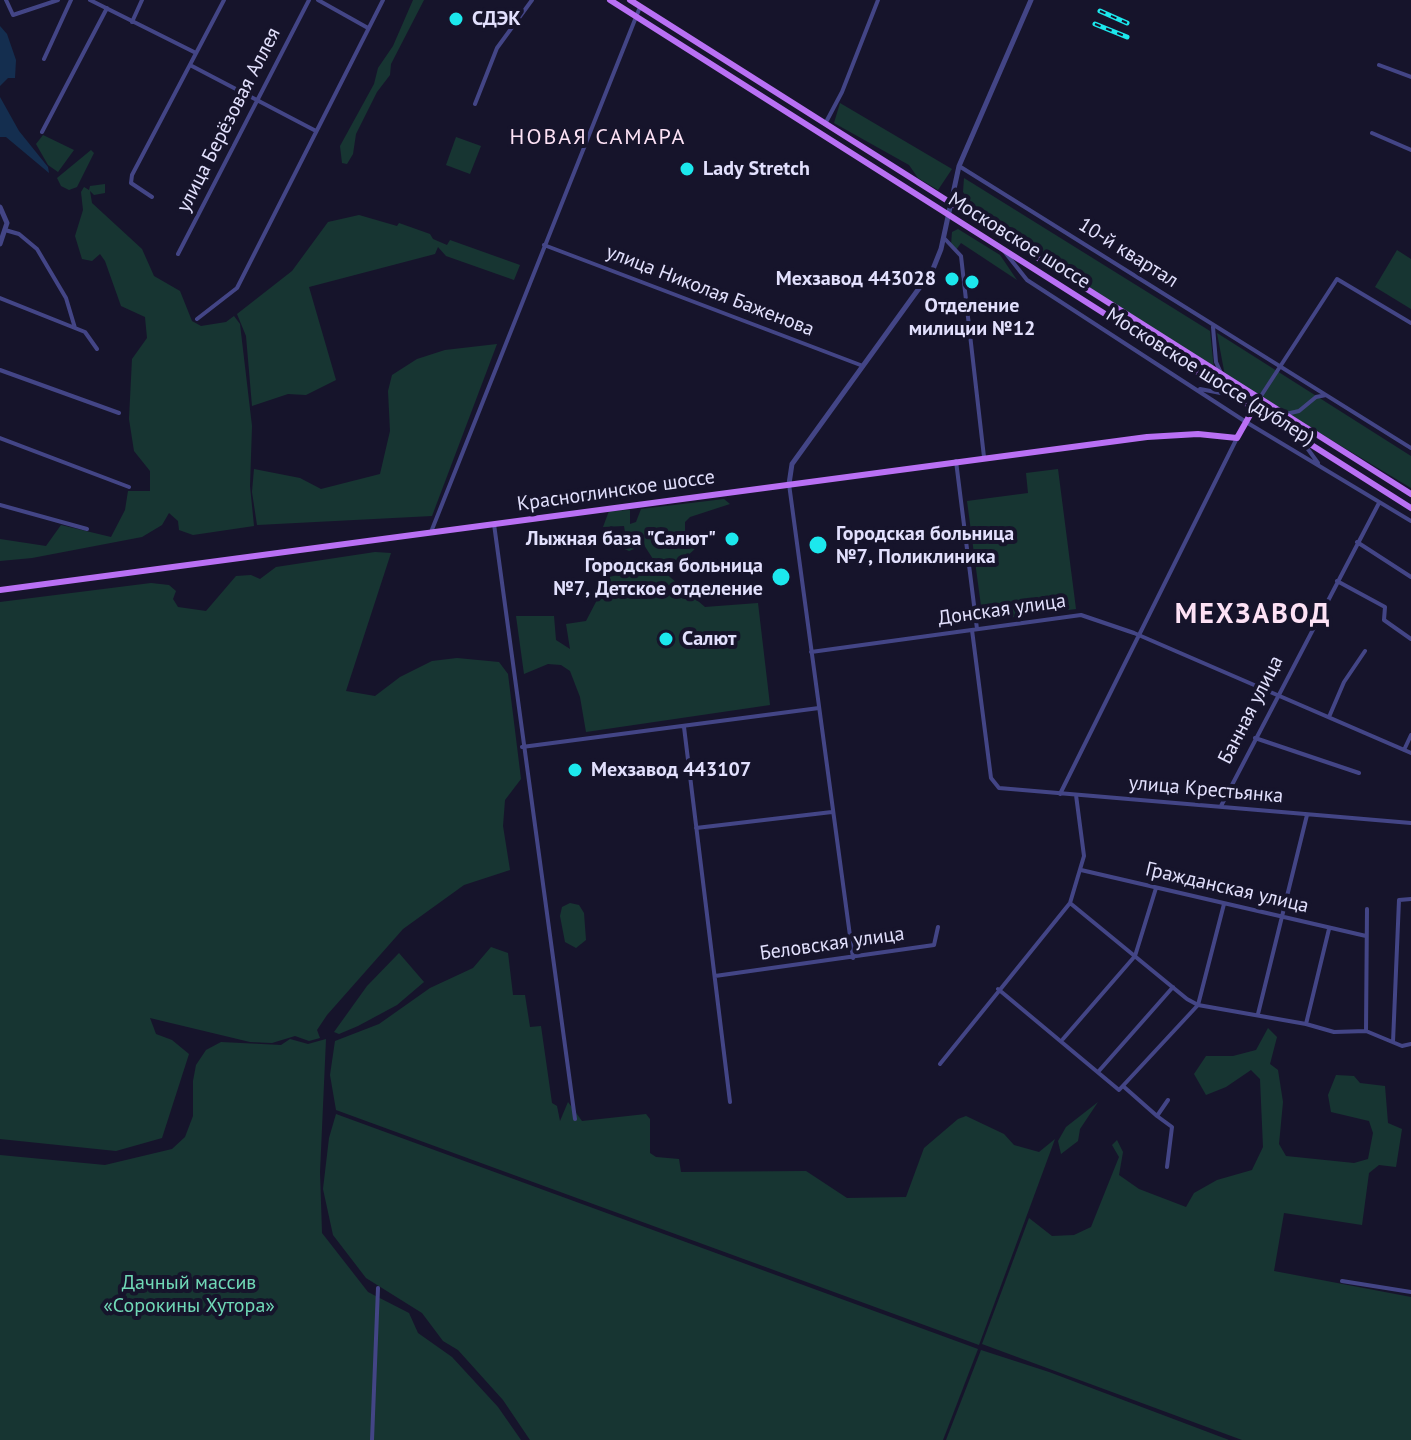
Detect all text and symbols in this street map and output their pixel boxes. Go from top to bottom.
place label: СДЭК [472,7,521,31]
marker: СДЭК [447,10,465,28]
street label: улица Берёзовая Аллея [172,24,286,216]
district label: НОВАЯ САМАРА [510,125,686,151]
place label: Lady Stretch [703,157,810,181]
marker: Lady Stretch [678,160,696,178]
street label: Московское шоссе [944,188,1094,294]
street label: 10-й квартал [1074,213,1182,293]
street label: улица Николая Баженова [603,240,817,342]
place label: Мехзавод 443028 [776,267,936,291]
marker: Мехзавод 443028 [943,270,961,288]
marker: Отделение милиции №12 [963,273,981,291]
place label: Отделение милиции №12 [909,294,1035,341]
street label: Московское шоссе (дублер) [1101,303,1319,451]
street label: Красноглинское шоссе [516,465,716,517]
place label: Городская больница №7, Поликлиника [836,522,1014,569]
place label: Лыжная база "Салют" [526,527,716,551]
marker: Лыжная база "Салют" [723,530,741,548]
marker: Городская больница №7, Поликлиника [807,534,829,556]
place label: Городская больница №7, Детское отделение [553,554,763,601]
marker: Городская больница №7, Детское отделение [770,566,792,588]
street label: Донская улица [937,589,1067,631]
district label: МЕХЗАВОД [1175,598,1331,632]
place label: Салют [682,627,736,651]
marker: Салют [657,630,675,648]
street label: Банная улица [1213,652,1289,768]
place label: Мехзавод 443107 [591,758,751,782]
marker: Мехзавод 443107 [566,761,584,779]
street label: улица Крестьянка [1128,771,1284,809]
street label: Гражданская улица [1143,858,1311,918]
street label: Беловская улица [758,922,906,966]
park label: Дачный массив «Сорокины Хутора» [103,1271,275,1318]

